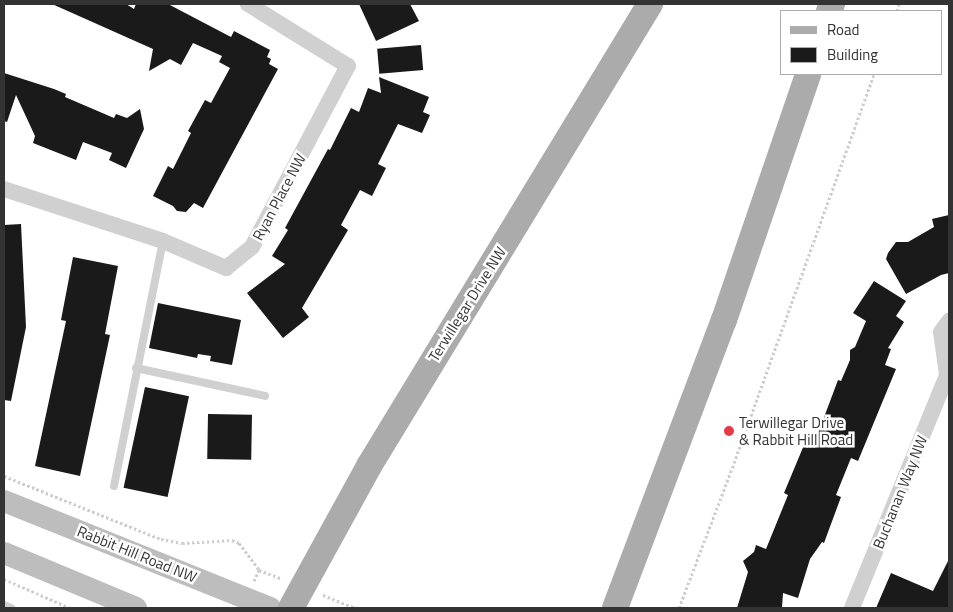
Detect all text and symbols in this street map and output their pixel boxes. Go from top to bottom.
legend [780,10,943,75]
text: Road [827,18,859,41]
text: Building [827,43,878,66]
street label: Ryan Place NW [249,150,309,244]
street label: Terwillegar Drive NW [424,243,510,365]
place label: Terwillegar Drive & Rabbit Hill Road [739,413,853,448]
marker: Terwillegar Drive & Rabbit Hill Road [723,425,735,437]
street label: Buchanan Way NW [869,433,931,551]
street label: Rabbit Hill Road NW [75,522,199,586]

